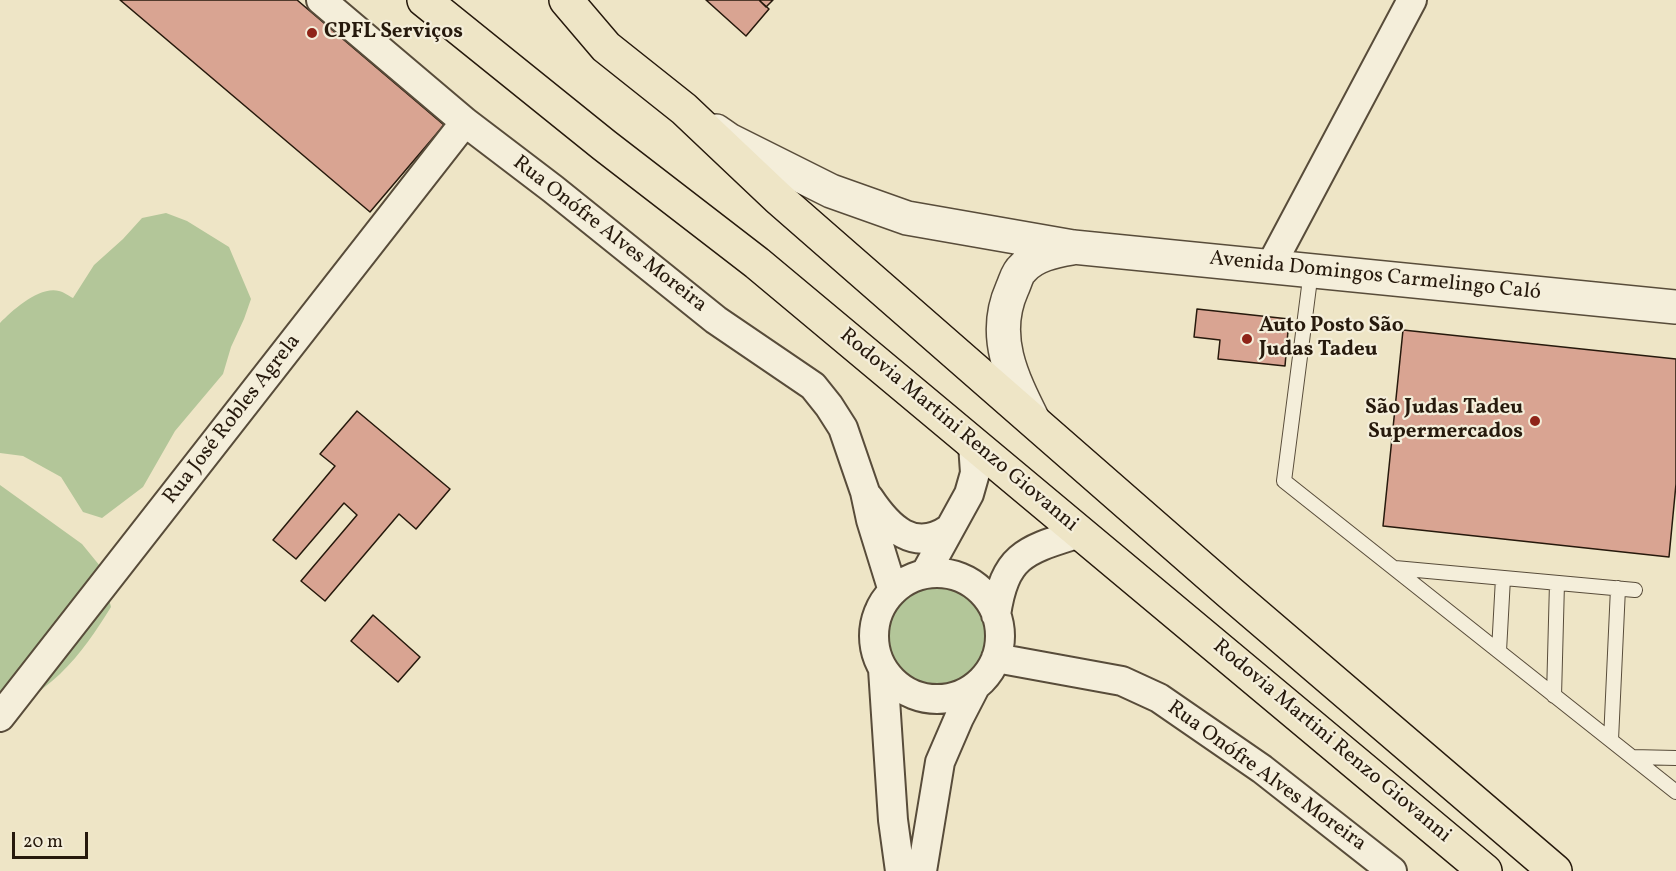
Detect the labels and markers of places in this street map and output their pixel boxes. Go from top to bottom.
place label: CPFL Serviços [324,20,463,46]
marker: CPFL Serviços [305,26,319,40]
place label: Auto Posto São Judas Tadeu [1259,314,1404,364]
marker: Auto Posto São Judas Tadeu [1240,332,1254,346]
place label: São Judas Tadeu Supermercados [1365,396,1523,446]
marker: São Judas Tadeu Supermercados [1528,414,1542,428]

